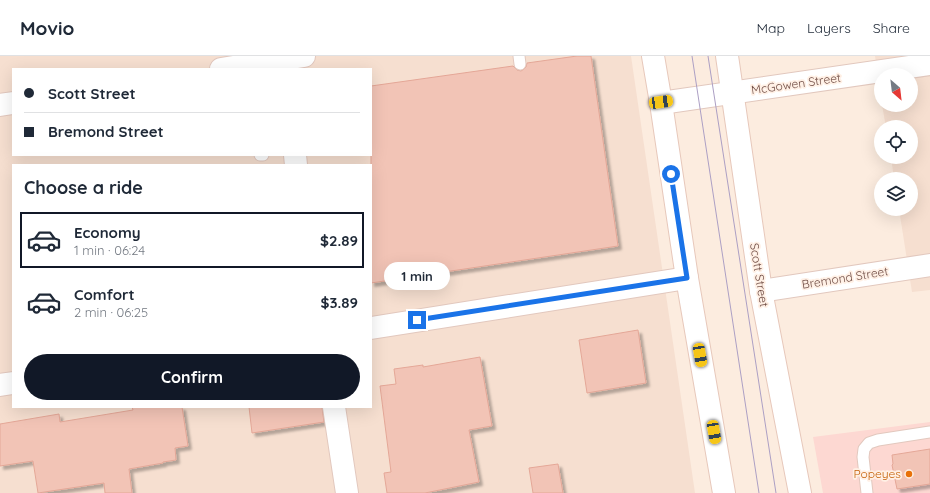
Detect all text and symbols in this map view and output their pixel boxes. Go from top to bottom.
text: Movio [20,16,74,40]
text: Map [756,19,785,37]
text: Layers [807,19,851,37]
text: Share [873,19,910,37]
north arrow [874,68,918,112]
map controls [874,68,918,216]
street label: McGowen Street [750,70,842,97]
text: Scott Street [48,84,136,103]
car [648,94,674,110]
button: locate [874,120,918,164]
text: Bremond Street [48,122,164,141]
route start [662,165,680,183]
button: layers [874,172,918,216]
text: Choose a ride [24,176,143,199]
icon: car [26,222,62,258]
text: Economy [74,223,141,242]
text: $2.89 [320,231,358,250]
text: 1 min · 06:24 [74,242,145,258]
street label: Scott Street [747,242,772,308]
callout: 1 min [384,262,450,290]
street label: Bremond Street [801,263,889,292]
text: 1 min [401,268,433,284]
icon: car [26,284,62,320]
text: Comfort [74,285,135,304]
text: $3.89 [321,293,358,312]
text: 2 min · 06:25 [74,304,148,320]
route end [408,311,426,329]
car [692,342,708,368]
button: Confirm [24,354,360,400]
car [706,419,722,445]
place label: Popeyes [854,466,901,481]
marker: Popeyes [904,469,914,479]

